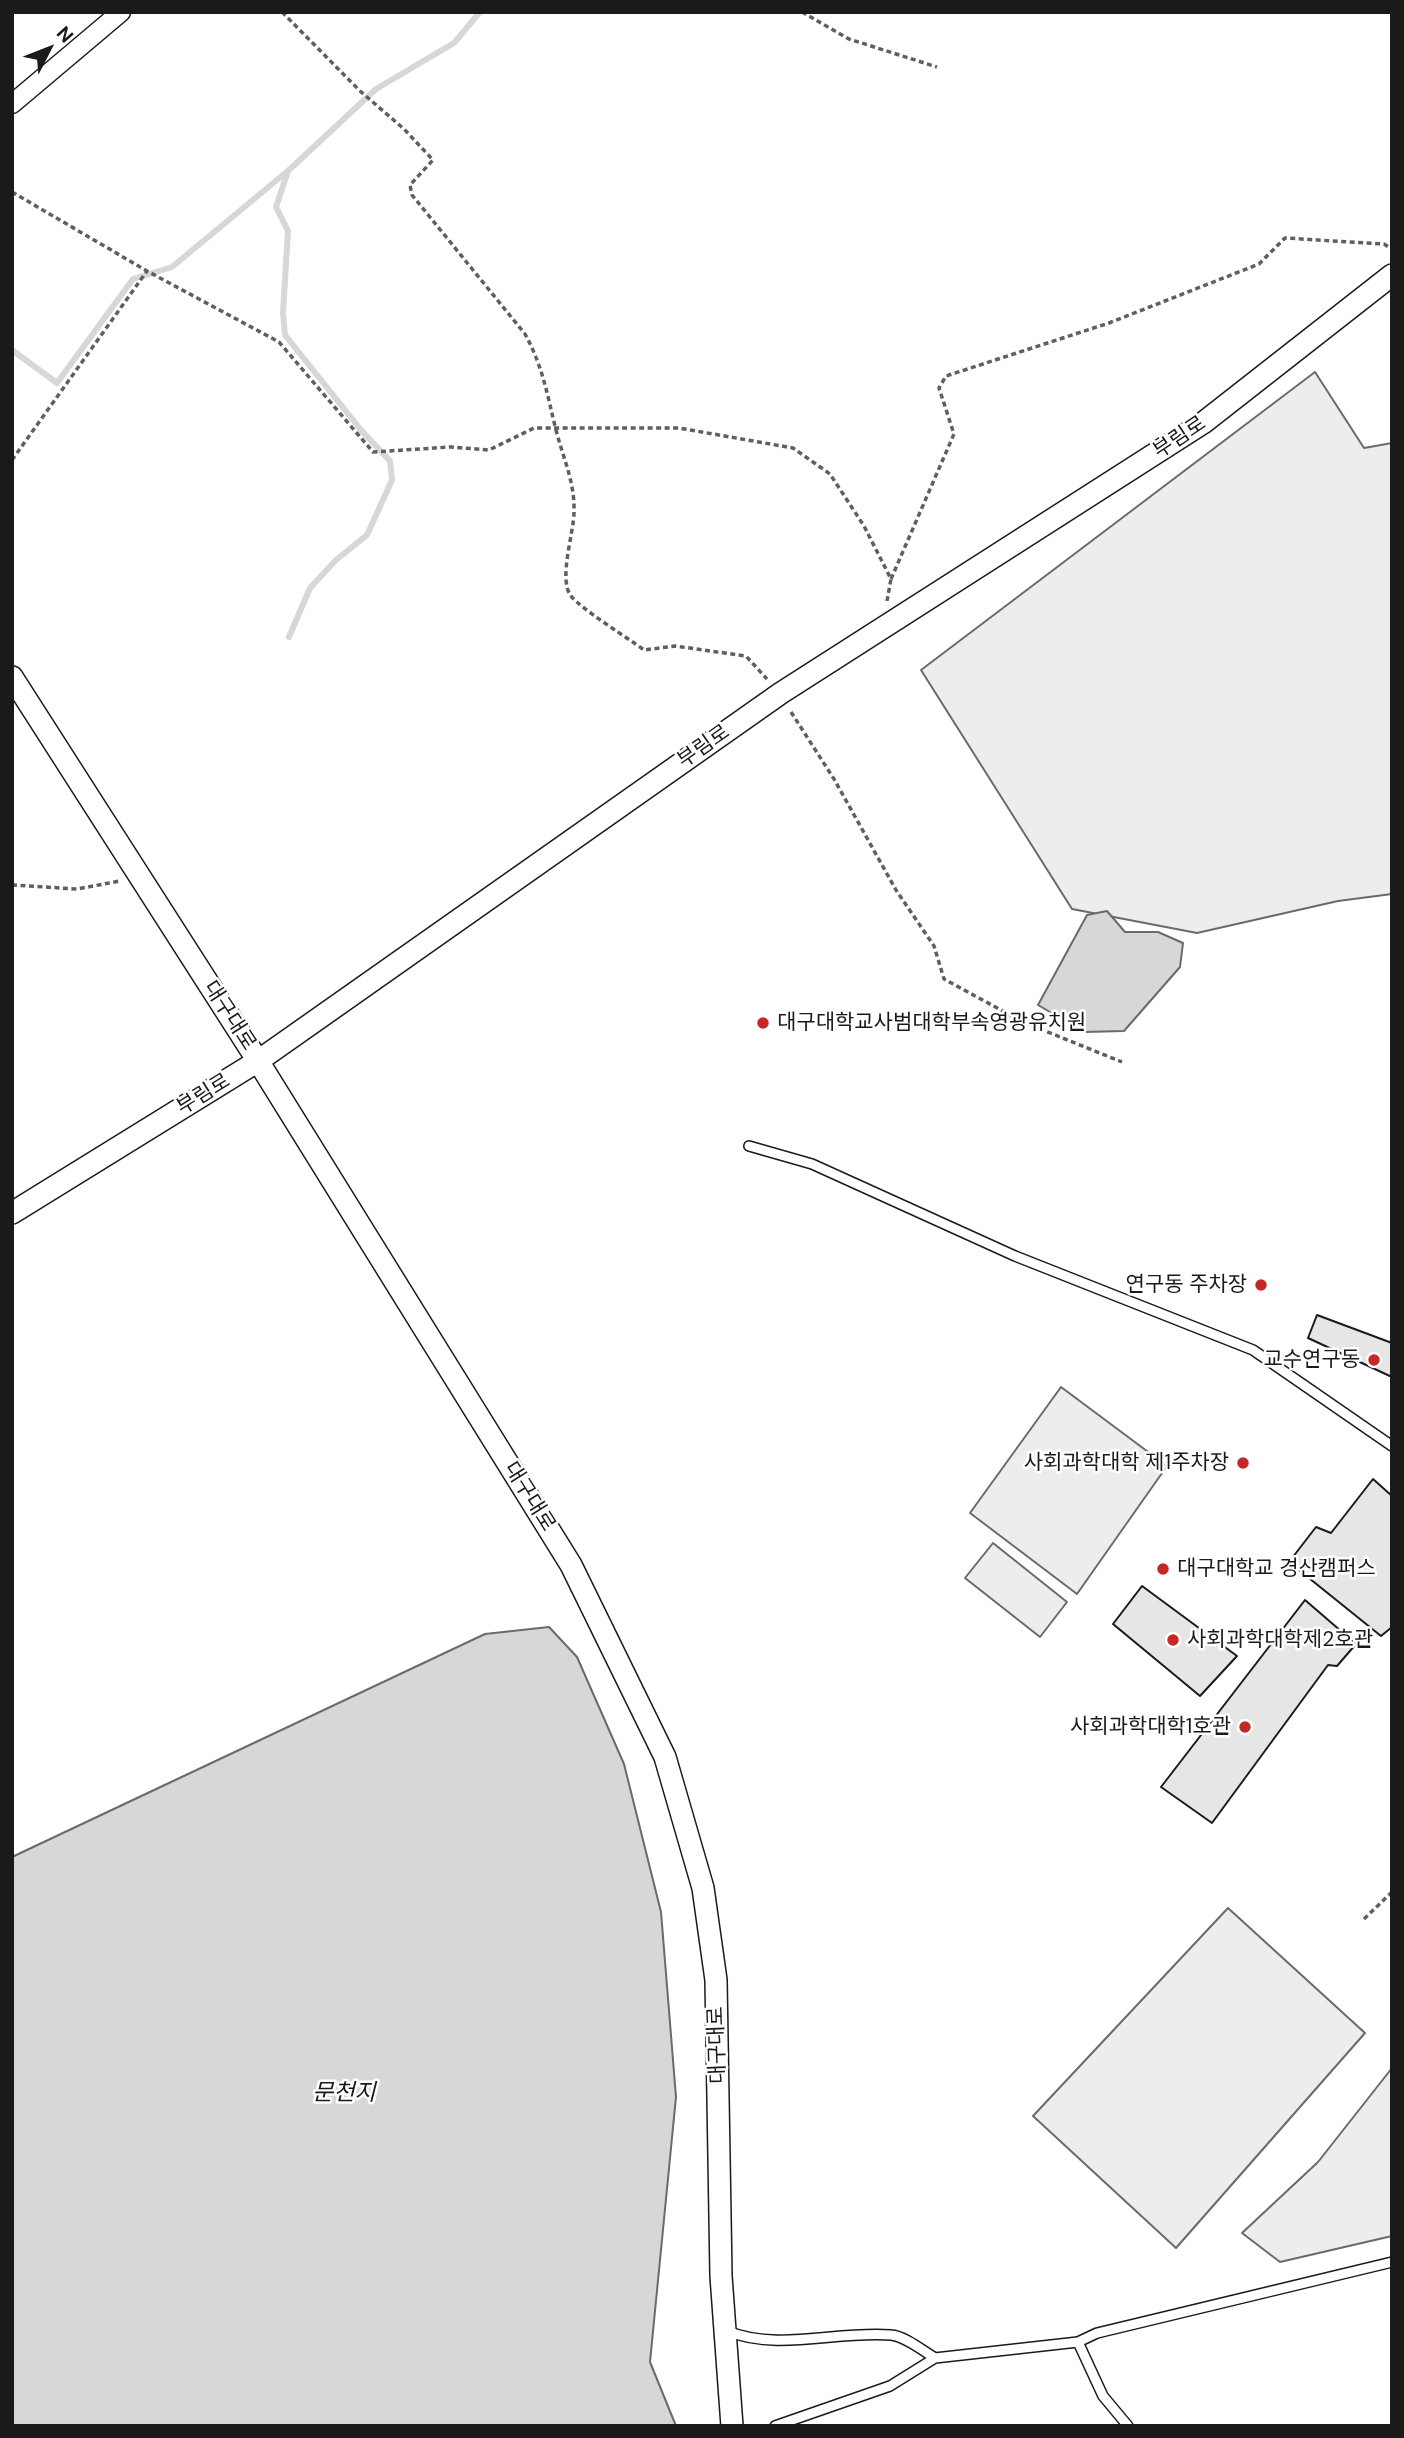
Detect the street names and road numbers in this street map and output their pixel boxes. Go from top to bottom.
street label: 부림로 [1149,411,1211,465]
street label: 부림로 [673,720,735,774]
street label: 대구대로 [197,977,261,1055]
street label: 부림로 [173,1069,235,1121]
street label: 대구대로 [498,1458,560,1536]
street label: 대구대로 [704,2006,732,2084]

